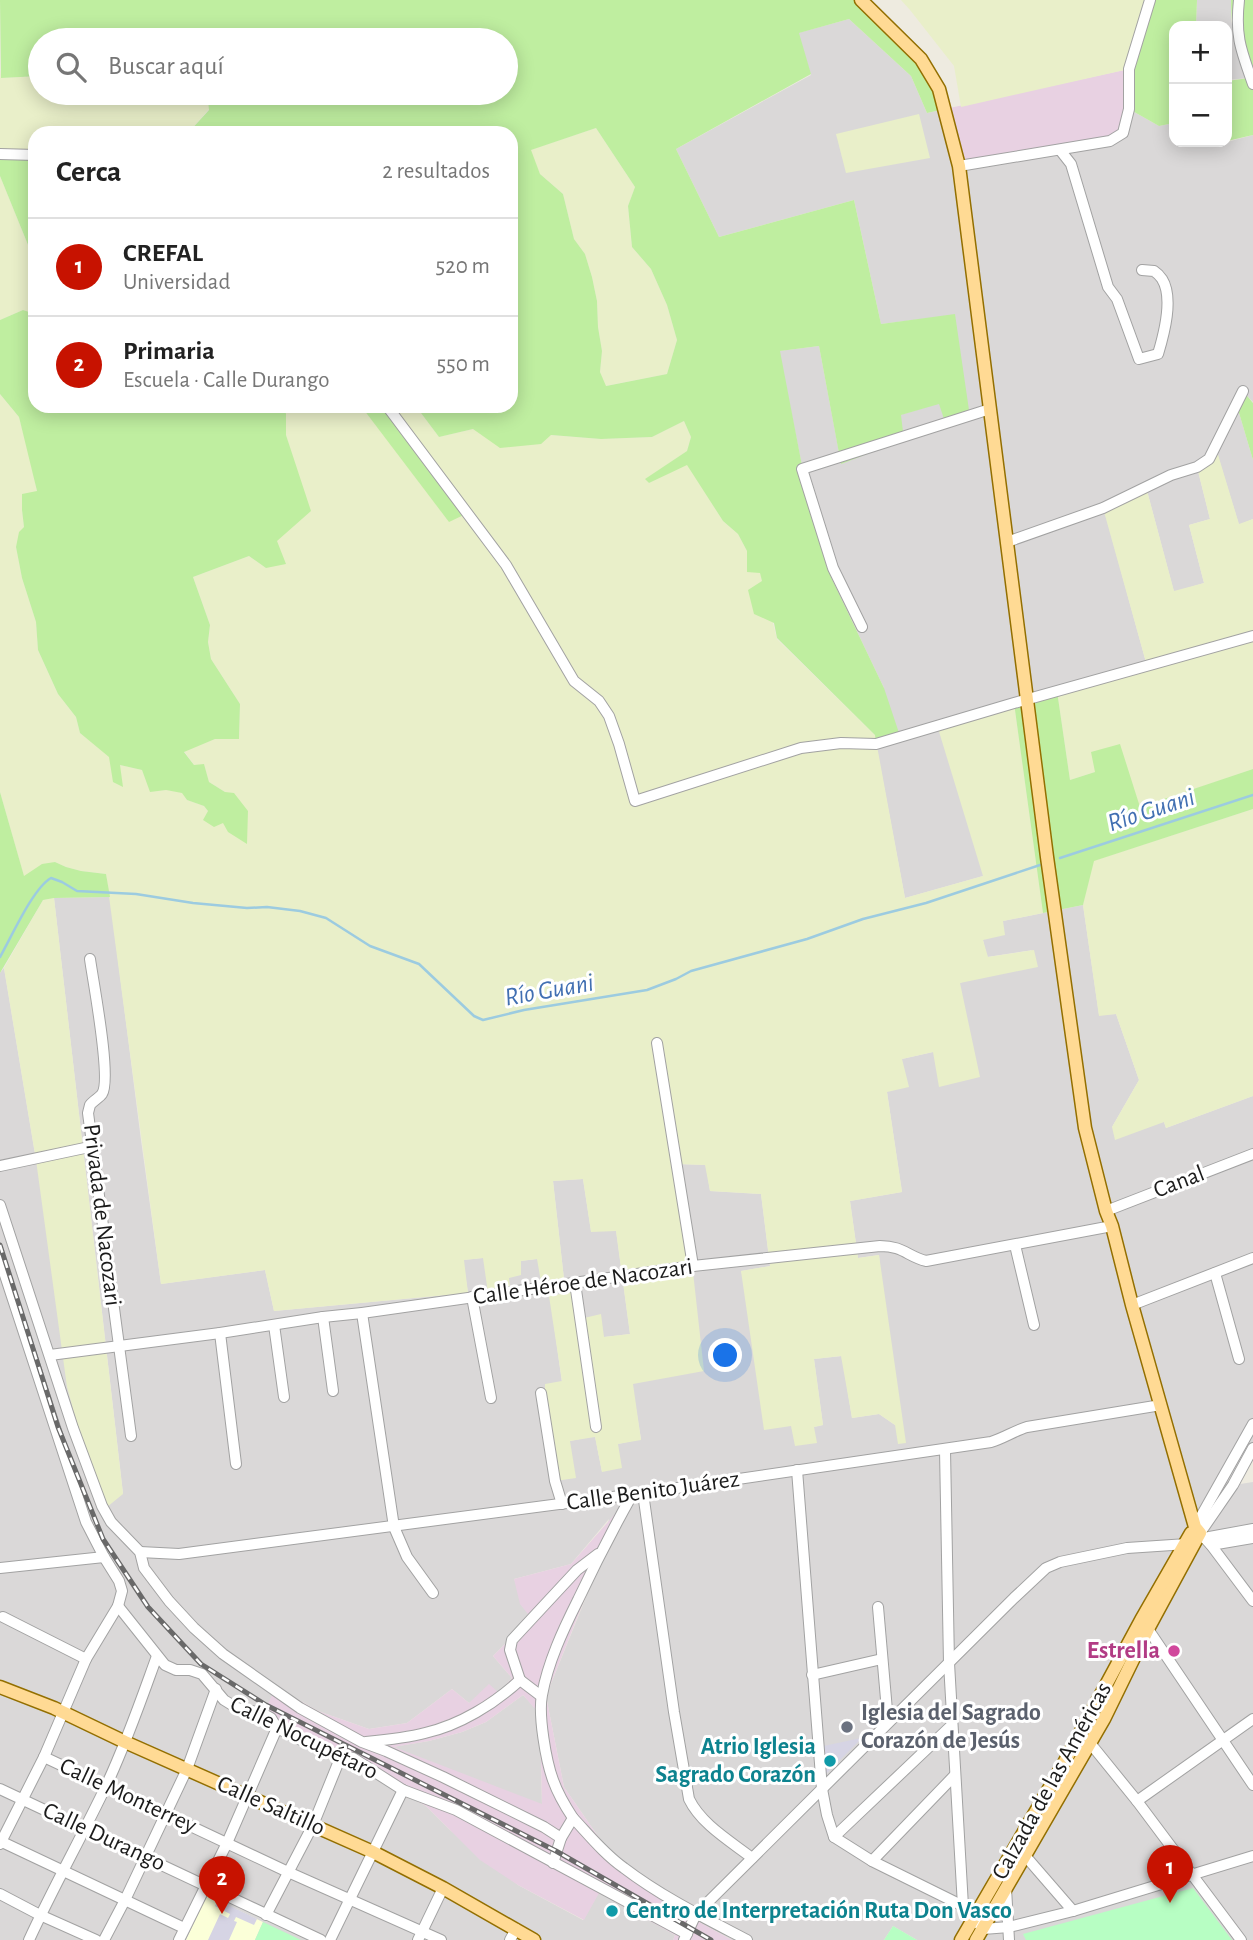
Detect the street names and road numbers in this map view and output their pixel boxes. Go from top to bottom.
street label: Privada de Nacozari [79,1123,125,1307]
street label: Canal [1150,1161,1208,1203]
street label: Calle Héroe de Nacozari [472,1255,694,1309]
street label: Calle Benito Juárez [565,1467,741,1515]
street label: Calzada de las Américas [988,1678,1116,1884]
street label: Calle Nocupétaro [226,1692,382,1784]
street label: Calle Monterrey [56,1754,200,1838]
street label: Calle Saltillo [213,1772,329,1840]
street label: Calle Durango [39,1798,169,1876]

